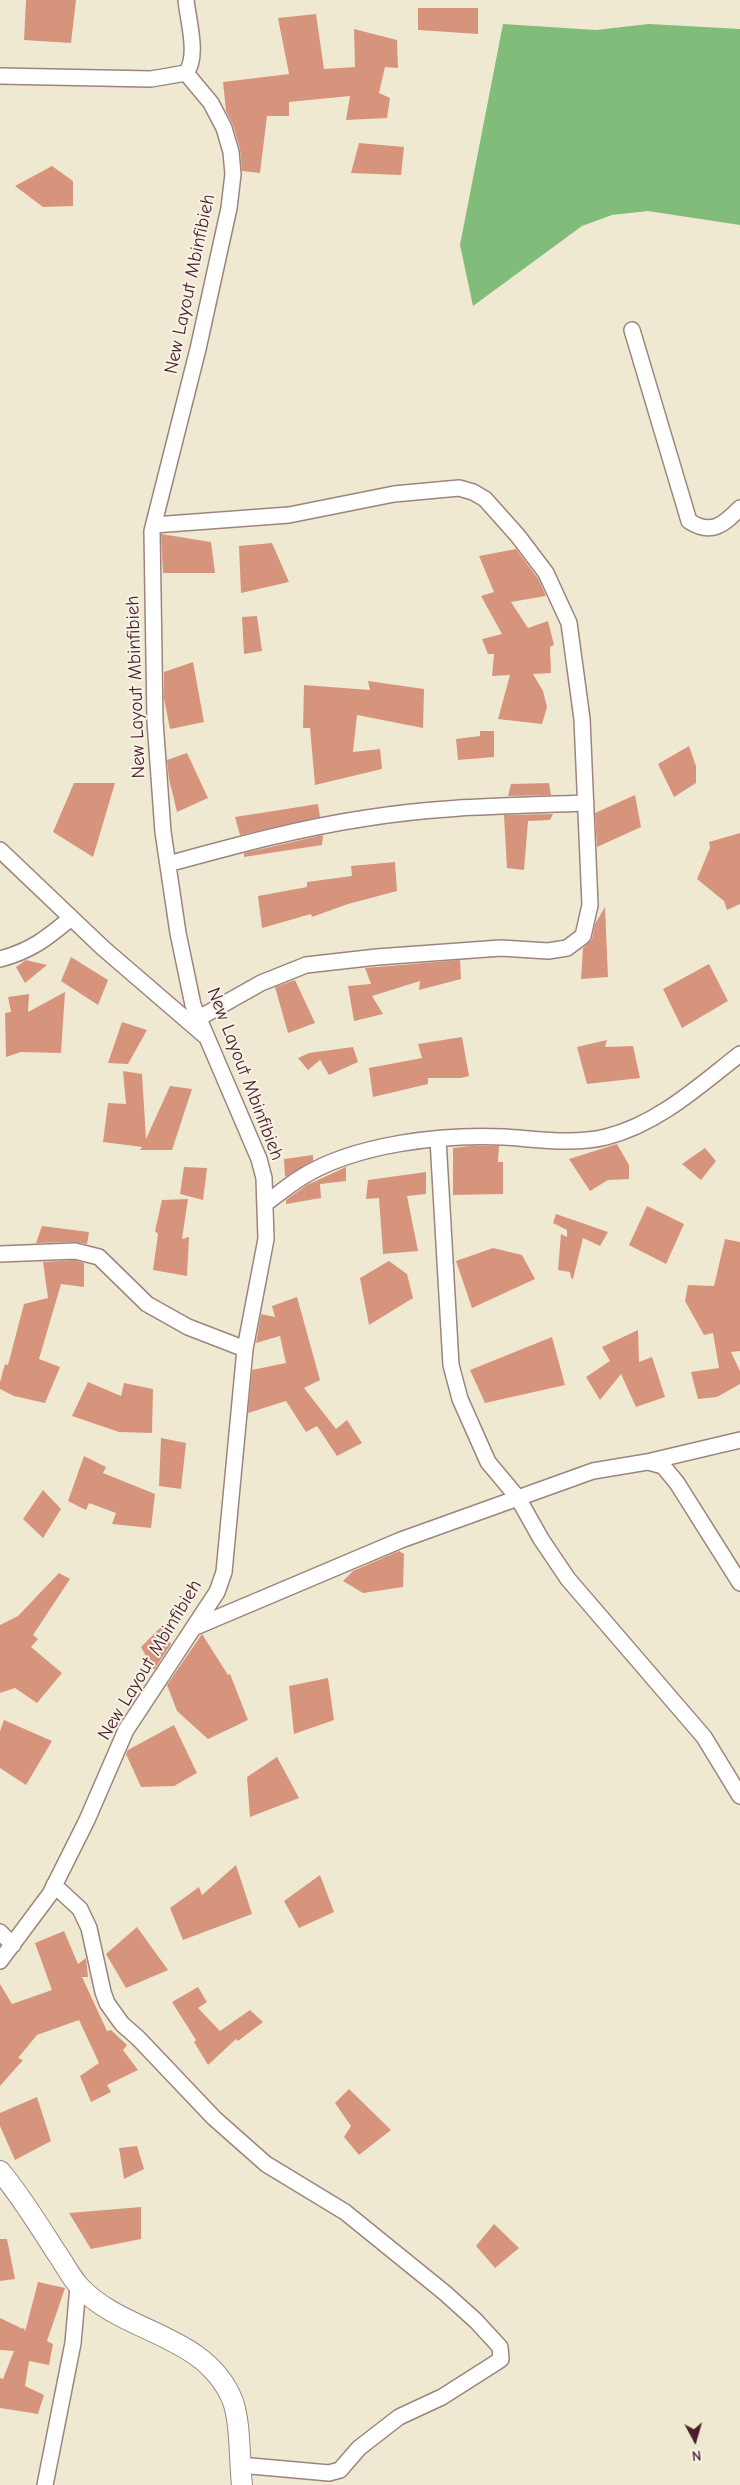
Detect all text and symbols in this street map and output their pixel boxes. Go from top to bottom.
street label: New Layout Mbinfibieh [160,192,220,376]
street label: New Layout Mbinfibieh [121,595,151,779]
street label: New Layout Mbinfibieh [202,984,288,1164]
street label: New Layout Mbinfibieh [93,1576,207,1744]
north arrow [670,2415,720,2465]
text: N [691,2446,702,2464]

